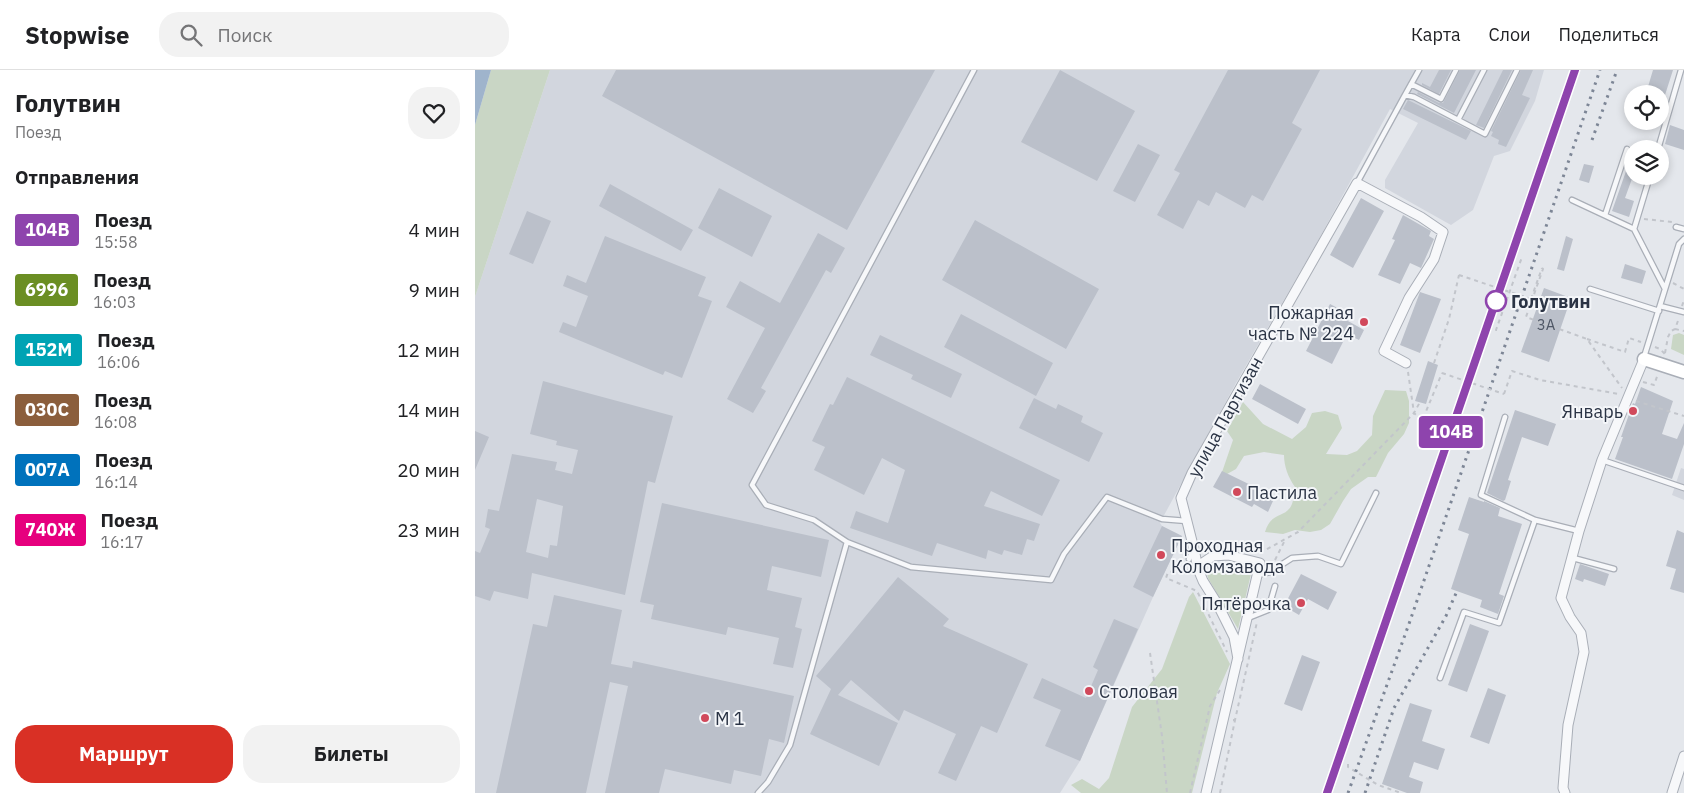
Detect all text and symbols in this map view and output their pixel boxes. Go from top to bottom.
search box [159,12,509,57]
text: Stopwise [25,19,129,51]
icon: search [177,21,205,49]
text: Поиск [217,23,272,47]
text: Карта [1411,23,1461,46]
text: Слои [1489,23,1531,46]
text: Поделиться [1559,23,1659,46]
map controls [1624,85,1669,185]
button: locate [1624,85,1669,130]
text: Голутвин [15,87,121,119]
button: heart [408,87,460,139]
text: Поезд [15,122,61,142]
button: layers [1624,140,1669,185]
text: Отправления [15,165,139,189]
text: Поезд [94,208,152,232]
text: 104В [25,218,69,241]
text: 4 мин [409,218,460,242]
text: 15:58 [94,232,137,252]
text: Поезд [93,268,151,292]
text: 6996 [25,278,68,301]
text: 9 мин [409,278,460,302]
marker: Голутвин [1485,290,1507,312]
place label: Голутвин [1511,290,1590,313]
text: 16:03 [93,292,136,312]
place label: Пожарная часть № 224 [1248,301,1354,345]
house number: 3А [1537,315,1556,334]
marker: Пожарная часть № 224 [1358,316,1370,328]
text: Поезд [97,328,155,352]
text: 152М [25,338,72,361]
text: 12 мин [397,338,460,362]
text: 16:06 [97,352,140,372]
street label: улица Партизан [1182,353,1268,481]
text: Поезд [94,388,152,412]
text: 030C [25,398,69,421]
text: 14 мин [397,398,460,422]
place label: Январь [1562,400,1623,423]
marker: Январь [1627,405,1639,417]
text: 16:08 [94,412,137,432]
line badge: 104В [1416,416,1486,448]
text: 104В [1429,420,1473,443]
text: Поезд [95,448,152,472]
text: 007А [25,458,70,481]
text: 20 мин [397,458,460,482]
text: 16:14 [95,472,138,492]
place label: Пастила [1247,481,1317,504]
marker: Пастила [1231,486,1243,498]
text: Поезд [101,508,158,532]
text: 740Ж [25,518,76,541]
text: 23 мин [397,518,460,542]
text: 16:17 [101,532,144,552]
place label: Проходная Коломзавода [1171,534,1285,578]
marker: Проходная Коломзавода [1155,549,1167,561]
place label: Пятёрочка [1201,592,1291,615]
marker: Пятёрочка [1295,597,1307,609]
place label: Столовая [1099,680,1178,703]
marker: Столовая [1083,685,1095,697]
place label: M 1 [715,707,745,730]
marker: M 1 [699,712,711,724]
button: Маршрут [15,725,233,783]
button: Билеты [243,725,460,783]

